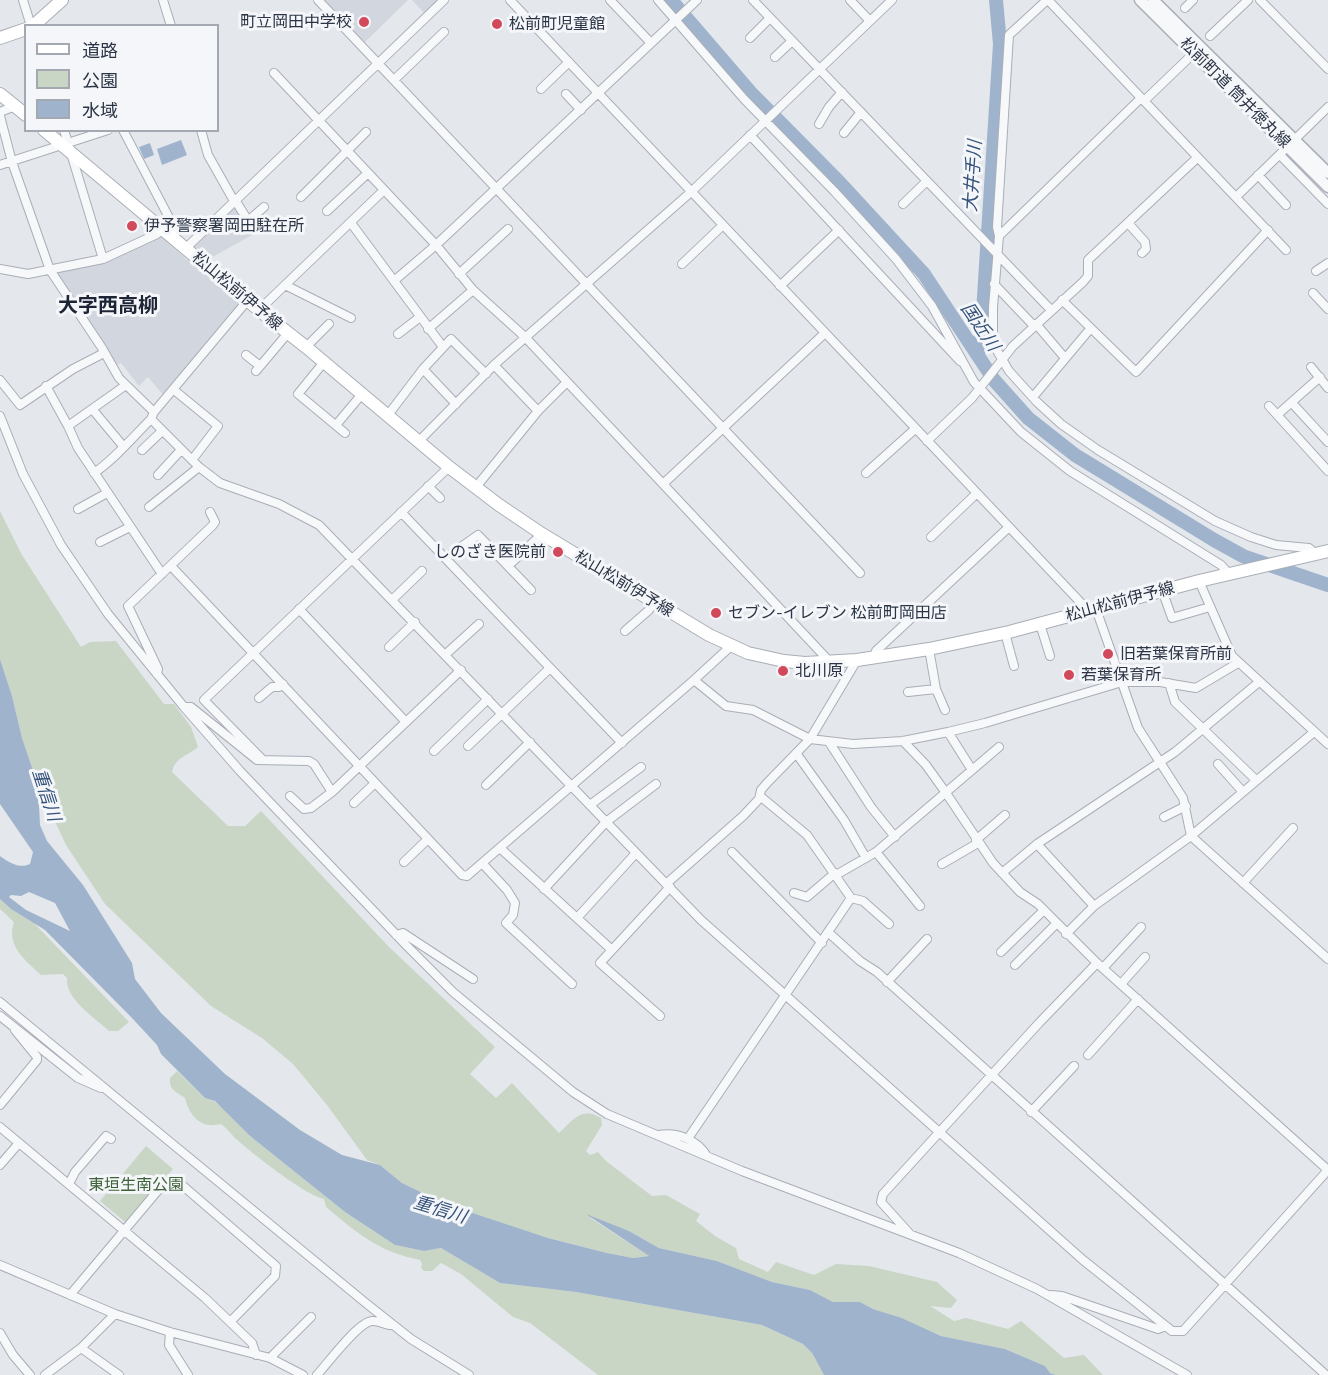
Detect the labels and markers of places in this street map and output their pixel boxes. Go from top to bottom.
place label: 町立岡田中学校 [240,12,352,32]
place label: 松前町児童館 [509,14,605,34]
marker: 町立岡田中学校 [357,15,371,29]
marker: 松前町児童館 [490,17,504,31]
place label: 伊予警察署岡田駐在所 [144,216,304,236]
marker: 伊予警察署岡田駐在所 [125,219,139,233]
place label: しのざき医院前 [434,542,546,562]
marker: しのざき医院前 [551,545,565,559]
place label: セブン-イレブン 松前町岡田店 [728,603,947,623]
marker: セブン-イレブン 松前町岡田店 [709,606,723,620]
place label: 旧若葉保育所前 [1120,644,1232,664]
marker: 旧若葉保育所前 [1101,647,1115,661]
place label: 北川原 [795,661,843,681]
marker: 北川原 [776,664,790,678]
place label: 若葉保育所 [1081,665,1161,685]
marker: 若葉保育所 [1062,668,1076,682]

